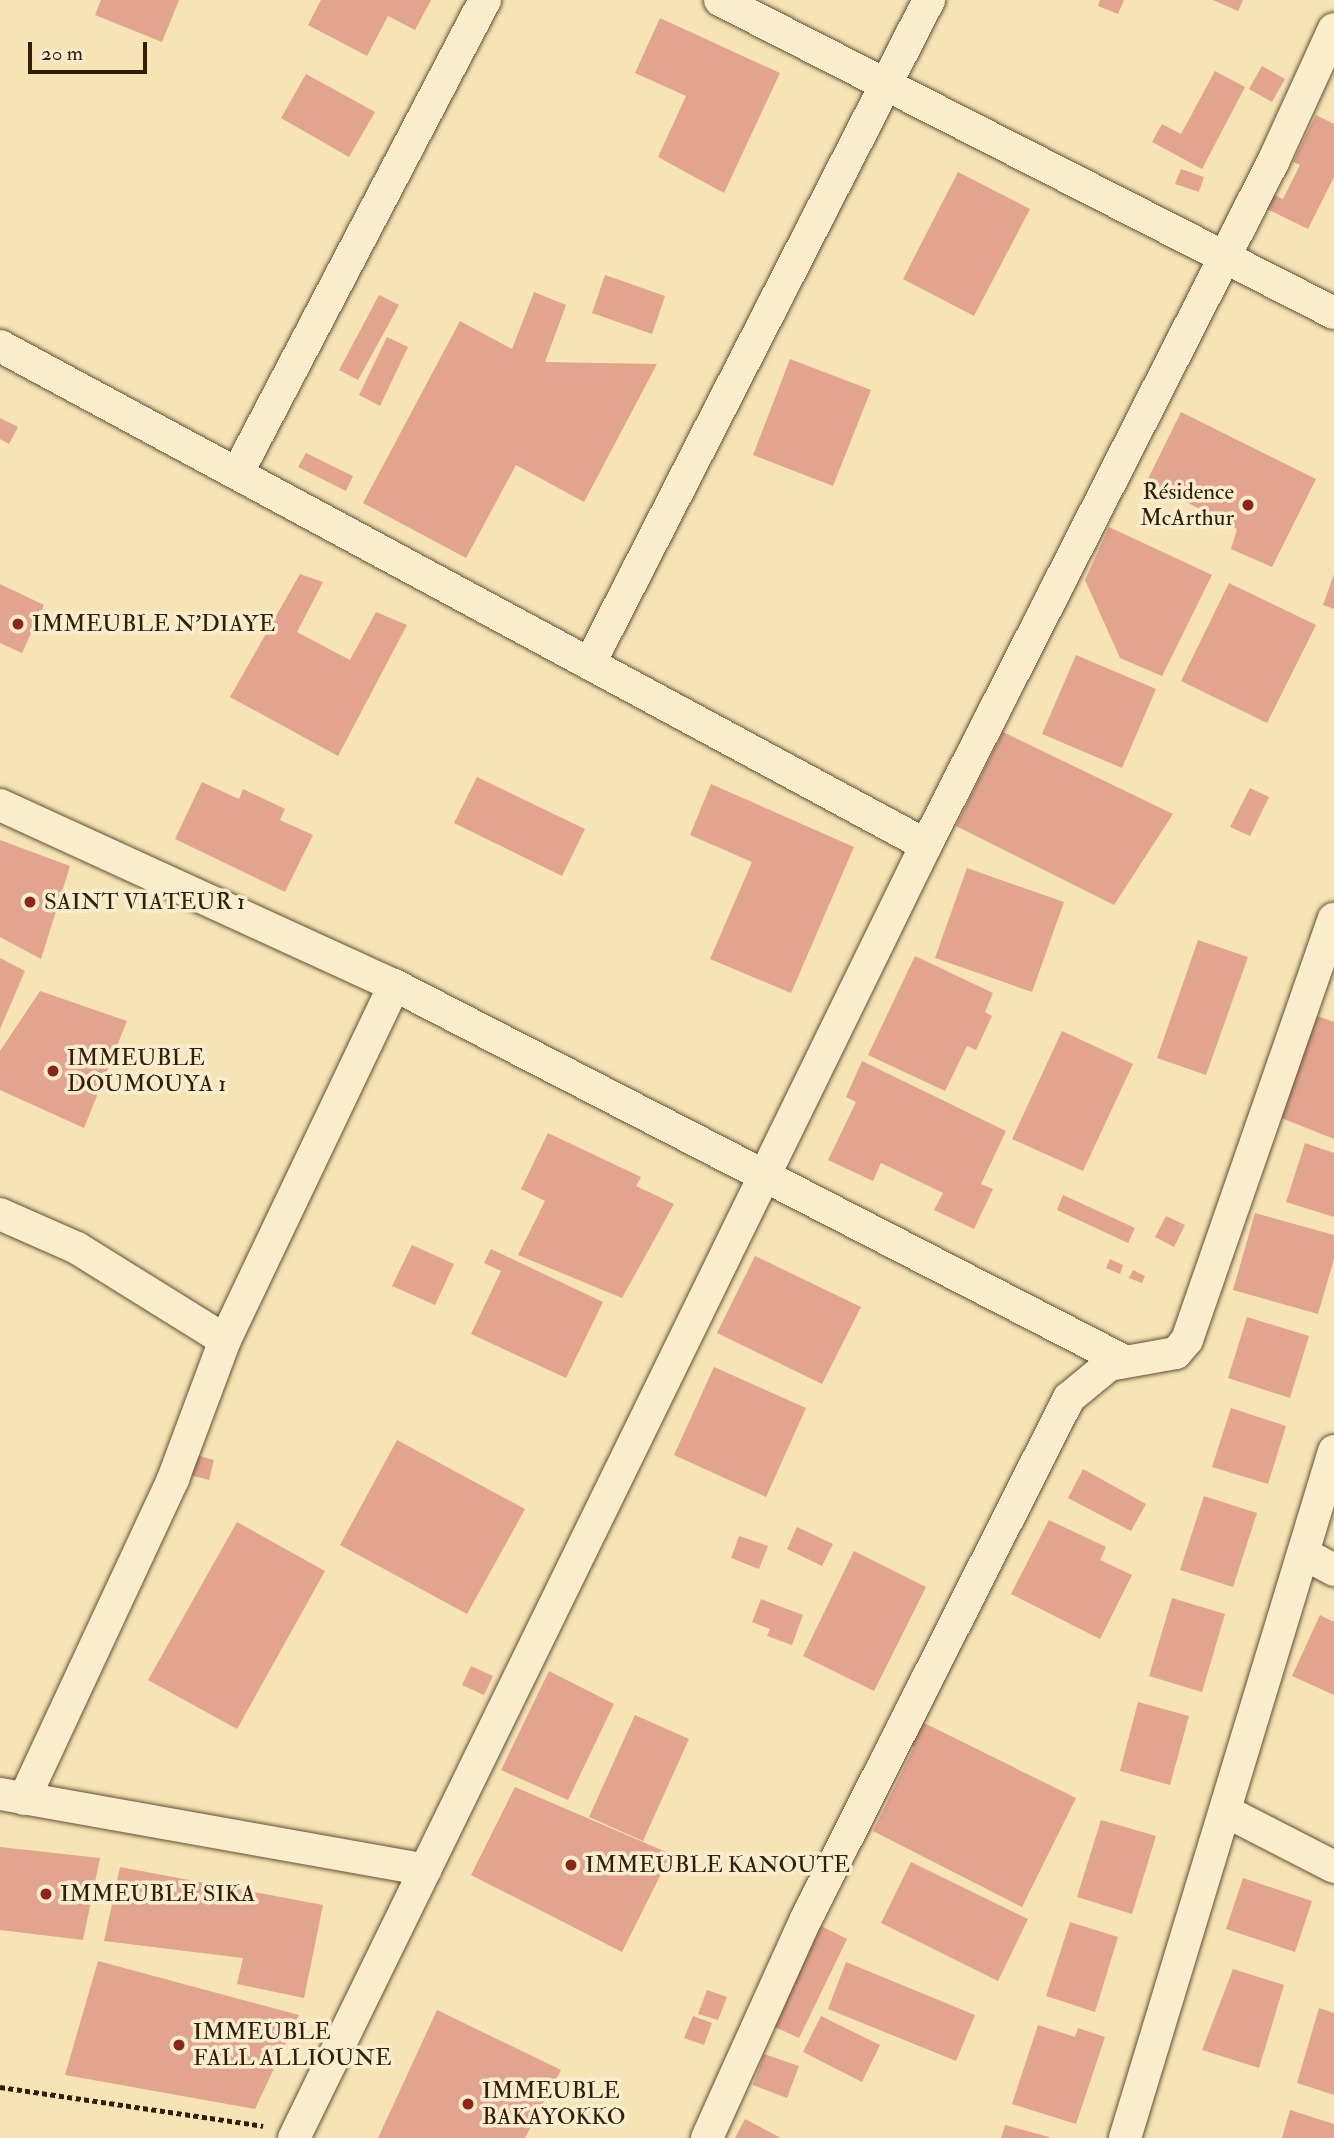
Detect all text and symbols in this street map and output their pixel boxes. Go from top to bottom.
scale bar [32,28,150,72]
text: 20 m [41,40,83,67]
place label: Résidence McArthur [1140,478,1234,532]
marker: Résidence McArthur [1240,497,1256,513]
place label: IMMEUBLE N'DIAYE [32,610,275,638]
marker: IMMEUBLE N'DIAYE [10,616,26,632]
place label: SAINT VIATEUR 1 [44,888,245,916]
marker: SAINT VIATEUR 1 [22,894,38,910]
place label: IMMEUBLE DOUMOUYA 1 [67,1044,226,1098]
marker: IMMEUBLE DOUMOUYA 1 [45,1063,61,1079]
place label: IMMEUBLE KANOUTE [585,1851,850,1879]
marker: IMMEUBLE KANOUTE [563,1857,579,1873]
place label: IMMEUBLE SIKA [60,1880,255,1908]
marker: IMMEUBLE SIKA [38,1886,54,1902]
place label: IMMEUBLE FALL ALLIOUNE [193,2018,392,2072]
marker: IMMEUBLE FALL ALLIOUNE [171,2037,187,2053]
place label: IMMEUBLE BAKAYOKKO [482,2077,625,2131]
marker: IMMEUBLE BAKAYOKKO [460,2096,476,2112]

